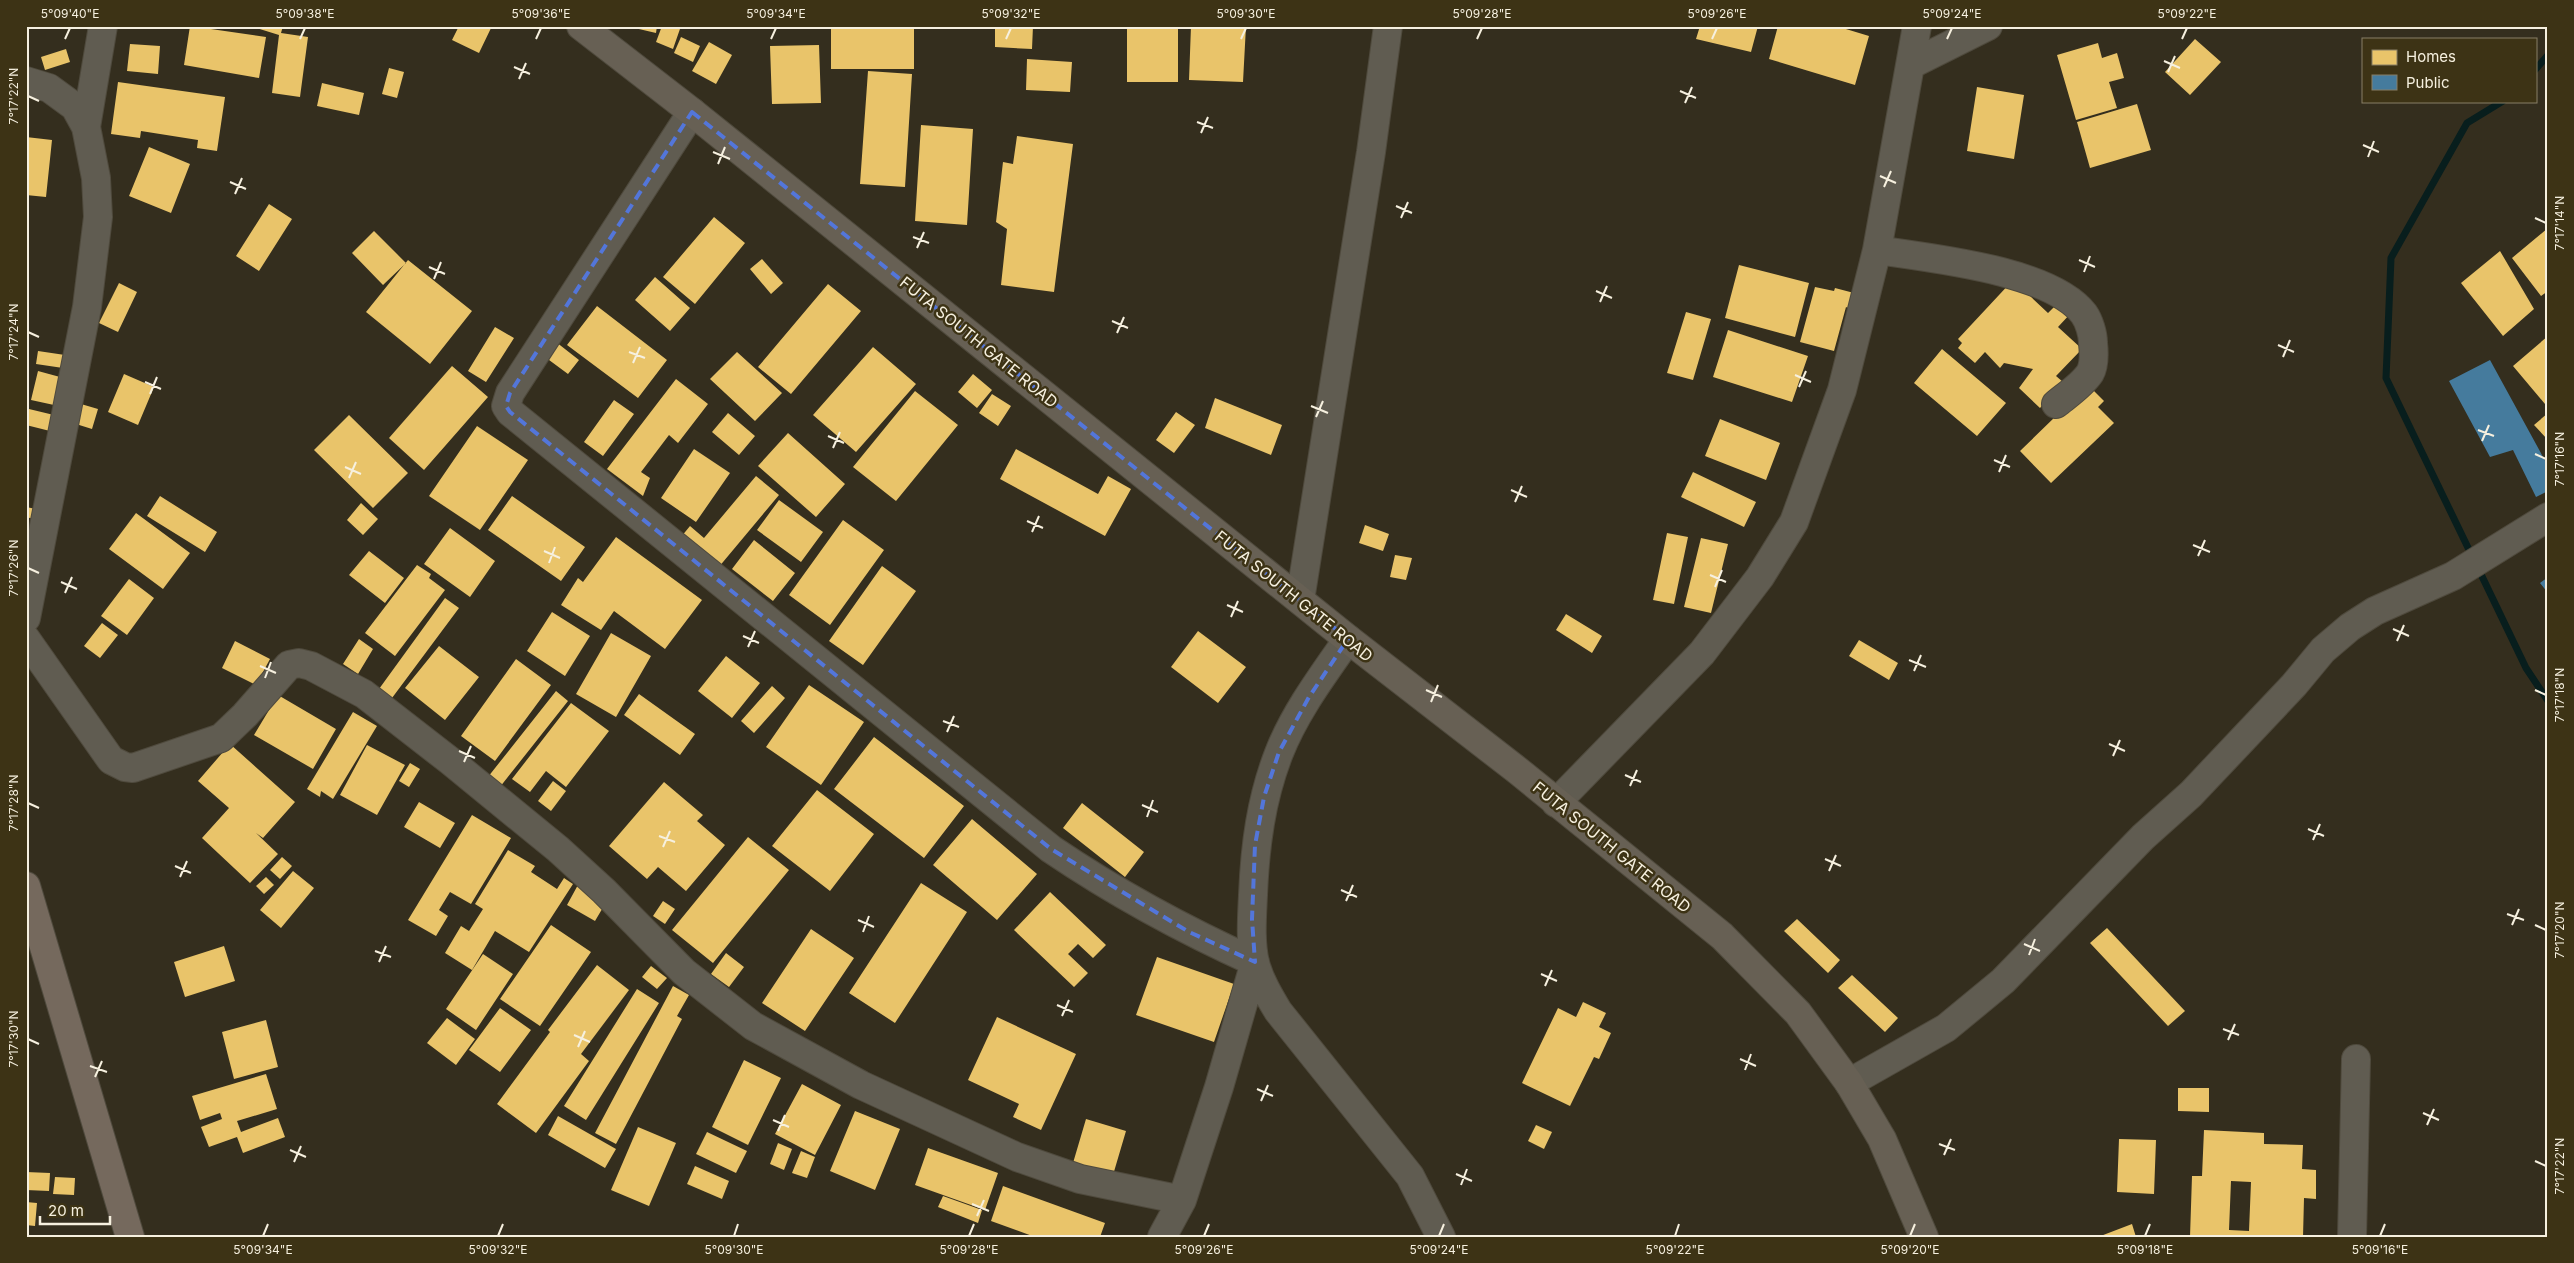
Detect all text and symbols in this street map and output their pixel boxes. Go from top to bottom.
text: 5°09'40"E [41,6,99,21]
text: 5°09'38"E [275,6,335,21]
text: 5°09'36"E [511,6,571,21]
text: 5°09'34"E [746,6,806,21]
text: 5°09'32"E [982,6,1040,21]
text: 5°09'30"E [1216,6,1276,21]
text: 5°09'28"E [1453,6,1511,21]
text: 5°09'26"E [1688,6,1746,21]
text: 5°09'24"E [1922,6,1982,21]
text: 5°09'22"E [2158,6,2216,21]
legend [2362,38,2536,102]
text: Homes [2406,47,2456,66]
text: 7°17'22"N [6,68,21,124]
text: Public [2406,73,2449,92]
text: 7°17'14"N [2552,196,2567,250]
street label: FUTA SOUTH GATE ROAD [896,272,1062,412]
text: 7°17'24"N [6,303,21,361]
text: 7°17'16"N [2552,432,2567,486]
street label: FUTA SOUTH GATE ROAD [1211,526,1377,666]
text: 7°17'26"N [6,540,21,596]
text: 7°17'18"N [2552,668,2567,722]
text: 7°17'28"N [6,775,21,831]
street label: FUTA SOUTH GATE ROAD [1529,777,1695,917]
text: 7°17'20"N [2552,901,2567,959]
text: 7°17'30"N [6,1010,21,1068]
text: 7°17'22"N [2552,1138,2567,1194]
scale bar [40,1193,110,1225]
text: 20 m [48,1201,84,1220]
text: 5°09'34"E [233,1242,293,1257]
text: 5°09'32"E [469,1242,527,1257]
text: 5°09'30"E [704,1242,764,1257]
text: 5°09'28"E [940,1242,998,1257]
text: 5°09'26"E [1175,1242,1233,1257]
text: 5°09'24"E [1409,1242,1469,1257]
text: 5°09'22"E [1646,1242,1704,1257]
text: 5°09'20"E [1880,1242,1940,1257]
text: 5°09'18"E [2117,1242,2173,1257]
text: 5°09'16"E [2352,1242,2408,1257]

